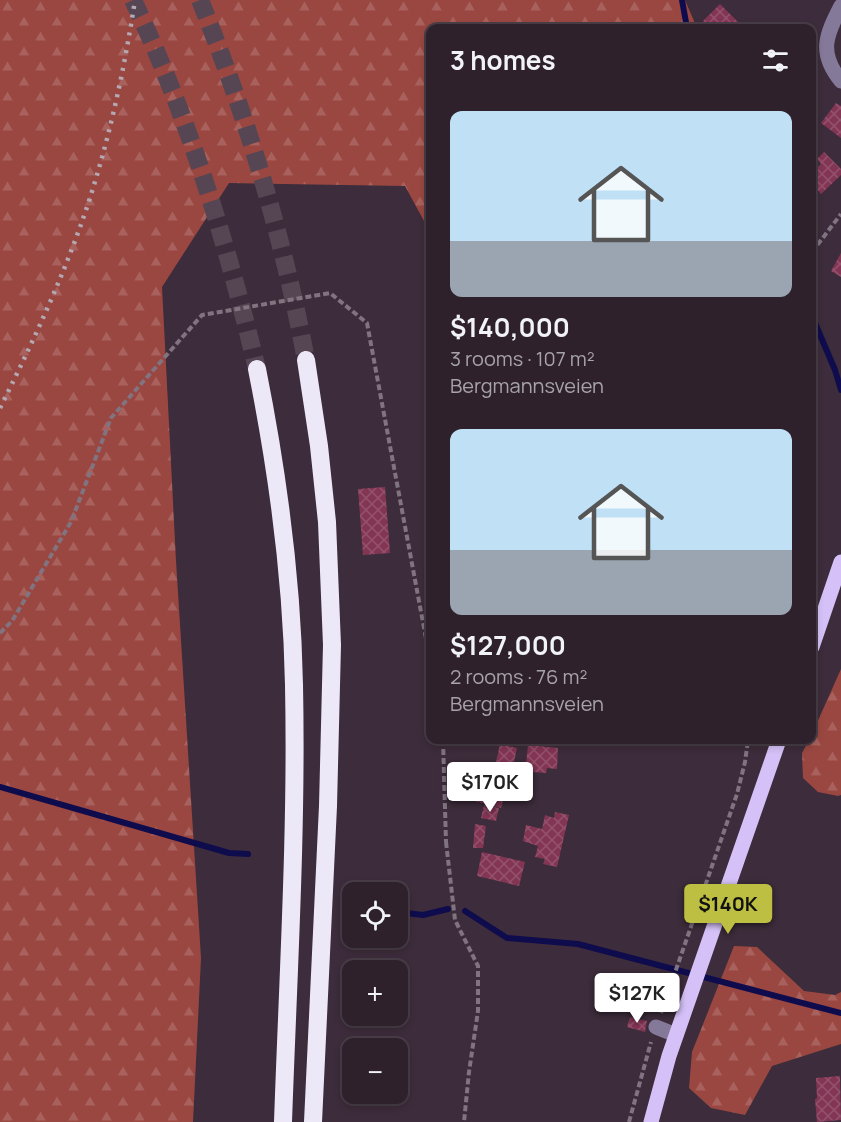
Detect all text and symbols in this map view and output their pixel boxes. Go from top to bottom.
text: 3 homes [450,42,556,78]
icon: filters [759,44,792,77]
icon: home [567,150,675,258]
text: $140,000 [450,309,570,345]
text: 3 rooms · 107 m² [450,345,595,372]
text: Bergmannsveien [450,372,604,399]
icon: home [567,468,675,576]
text: $127,000 [450,627,566,663]
text: 2 rooms · 76 m² [450,663,587,690]
text: Bergmannsveien [450,690,604,717]
pin: $170K [448,762,532,813]
text: $170K [461,768,519,795]
map controls [342,882,408,1104]
button: locate [342,882,408,948]
pin: $140K [686,884,770,935]
text: $140K [698,890,758,917]
button: + [342,960,408,1026]
pin: $127K [595,973,679,1024]
text: $127K [609,979,665,1006]
button: − [342,1038,408,1104]

